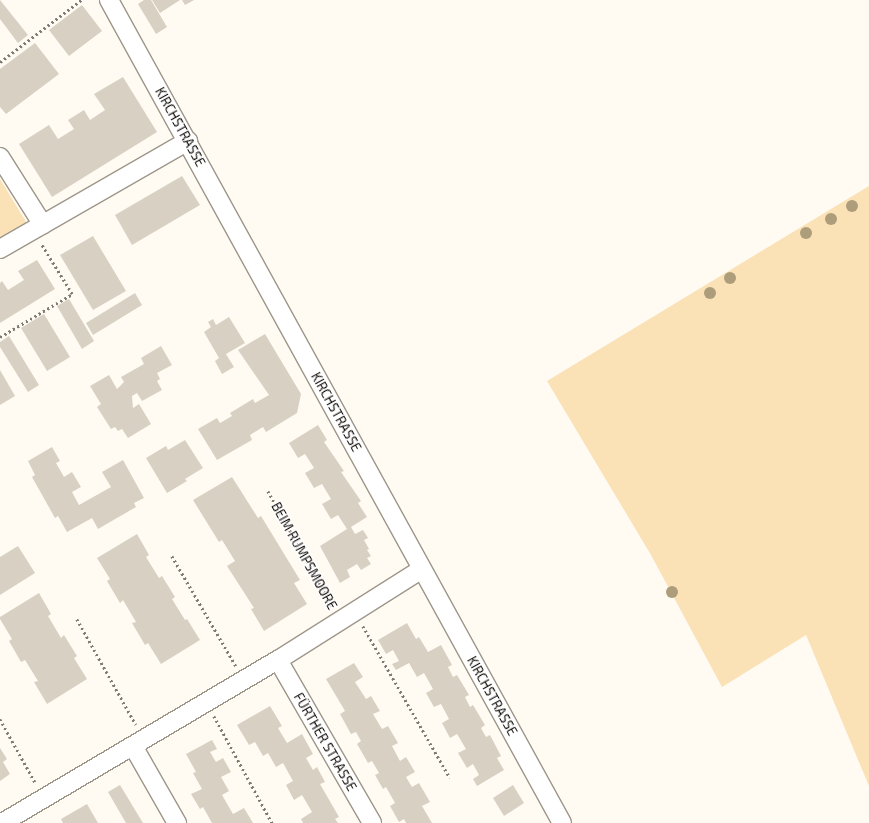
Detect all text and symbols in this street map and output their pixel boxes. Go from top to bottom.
street label: KIRCHSTRASSE [152,85,208,169]
street label: KIRCHSTRASSE [308,370,364,454]
street label: BEIM RUMPSMOORE [268,500,340,612]
street label: KIRCHSTRASSE [464,654,520,738]
street label: FÜRTHER STRASSE [291,690,359,794]

